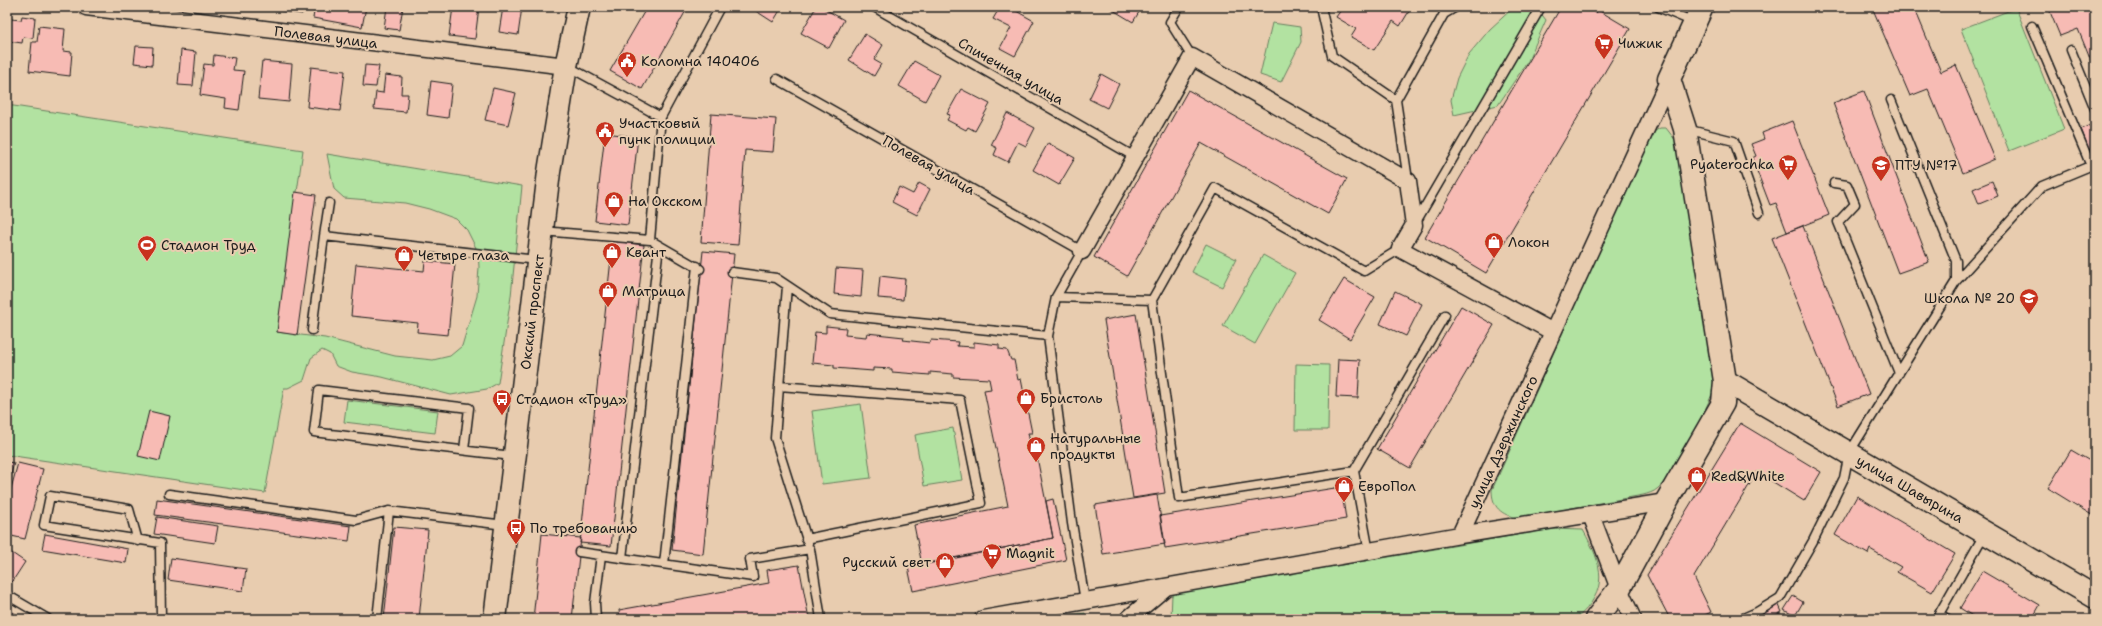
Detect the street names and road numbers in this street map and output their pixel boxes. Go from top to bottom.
street label: Полевая улица [273,22,379,52]
street label: Спичечная улица [955,33,1067,109]
street label: Полевая улица [879,131,979,199]
street label: Окский проспект [516,252,548,371]
street label: улица Дзержинского [1464,373,1542,511]
street label: улица Шавырина [1853,451,1967,527]

